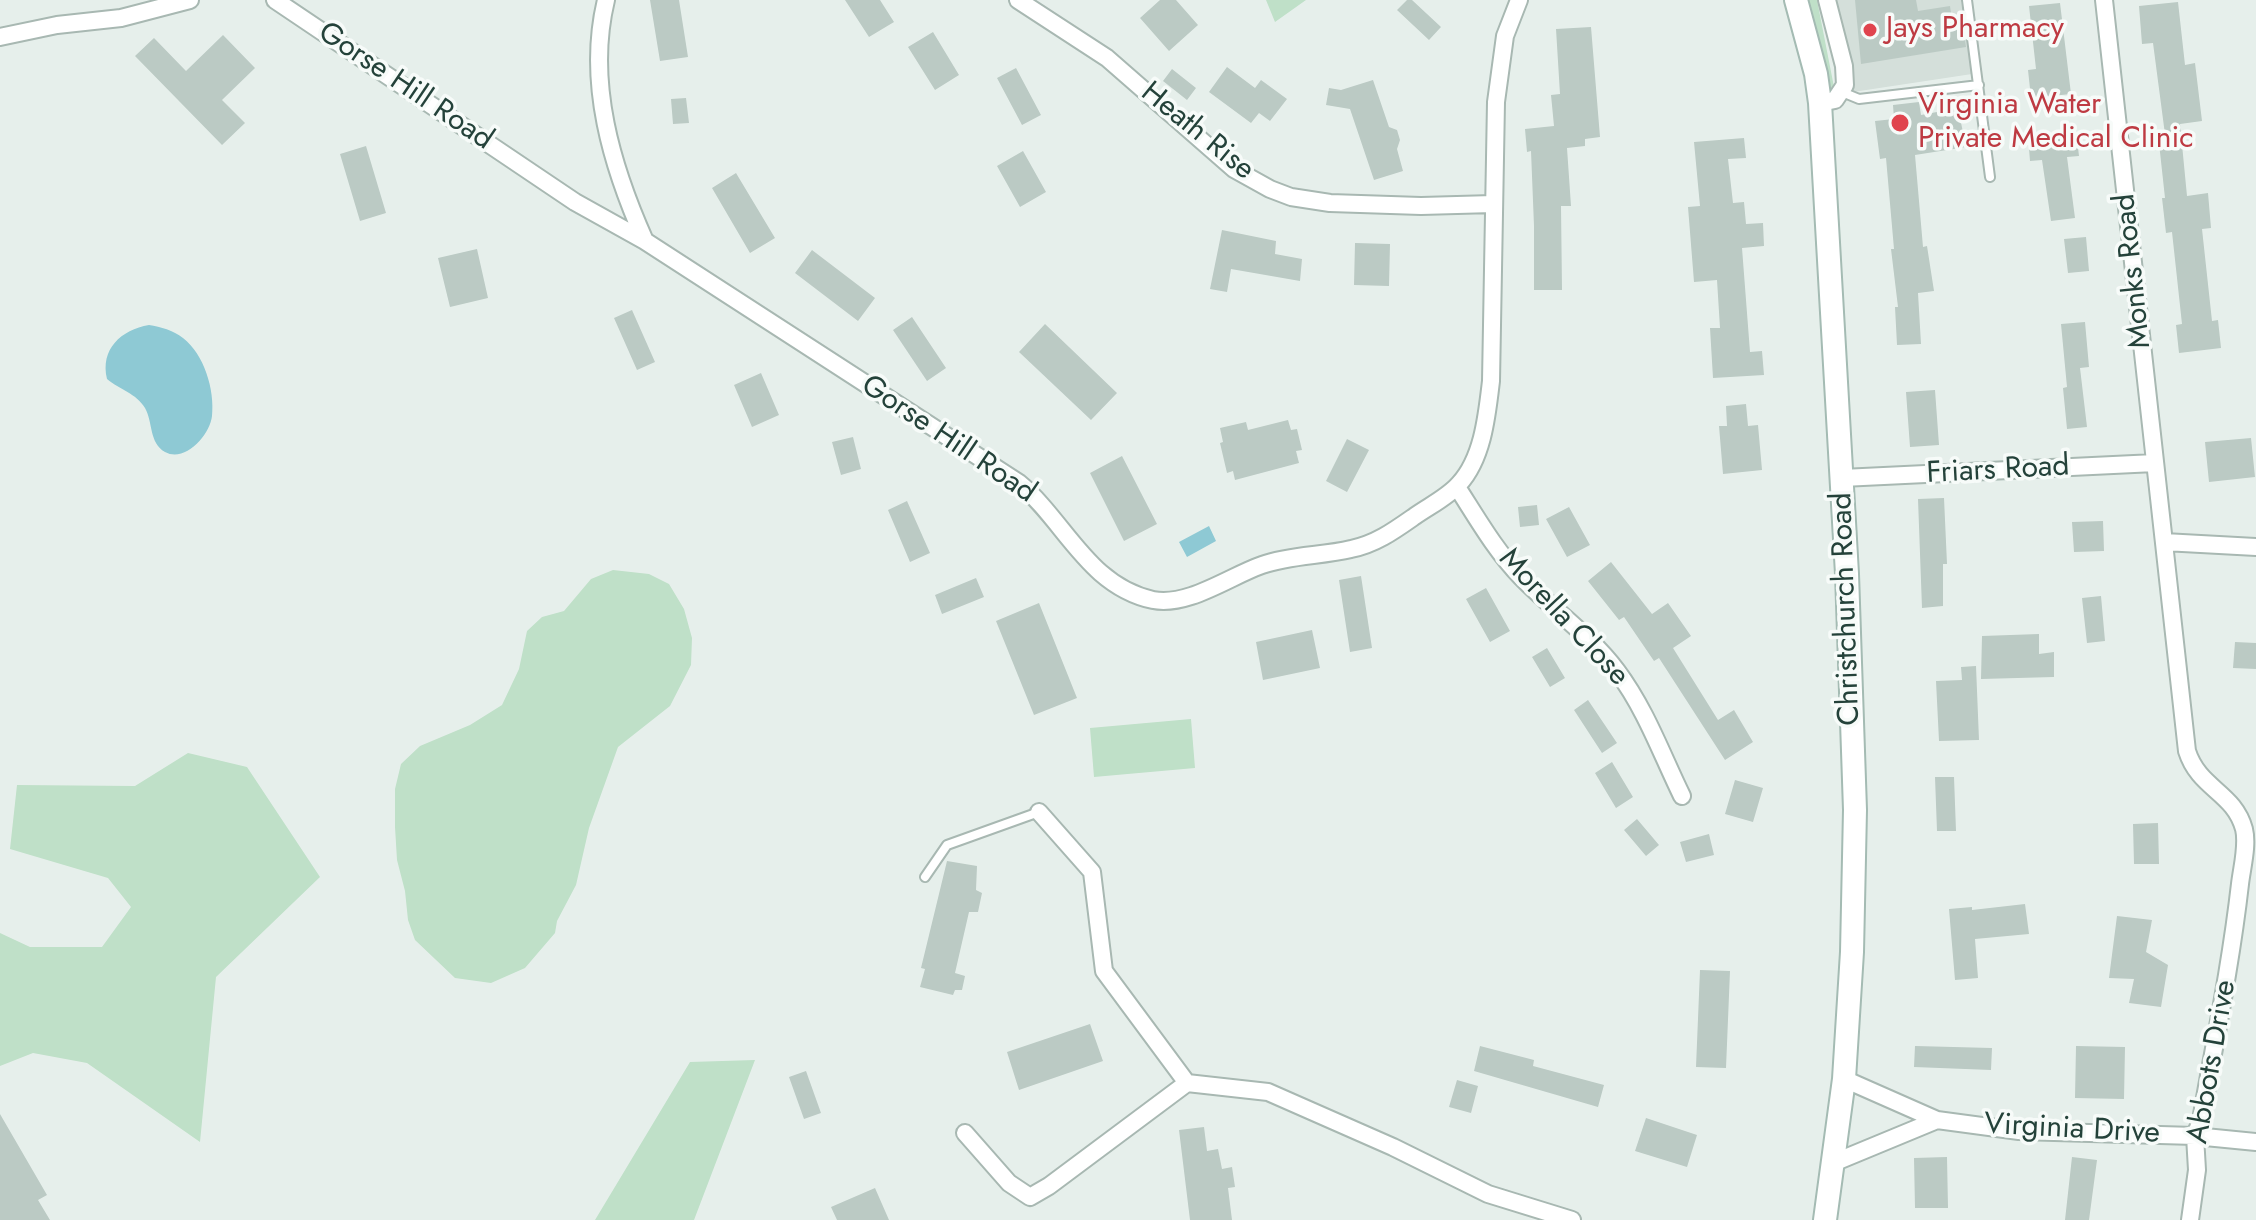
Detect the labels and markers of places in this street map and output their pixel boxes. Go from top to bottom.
place label: Jays Pharmacy [1886,12,2064,48]
marker: Jays Pharmacy [1861,21,1879,39]
place label: Virginia Water Private Medical Clinic [1918,88,2194,158]
marker: Virginia Water Private Medical Clinic [1889,112,1911,134]

